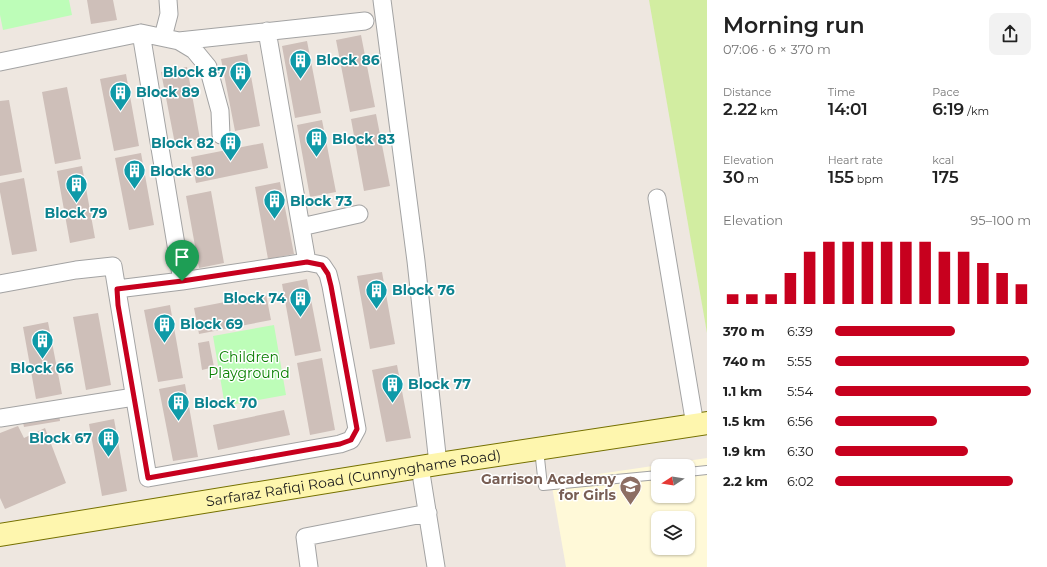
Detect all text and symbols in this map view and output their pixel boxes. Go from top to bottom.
text: Morning run [723,12,864,39]
button: share [989,13,1031,55]
text: 07:06 · 6 × 370 m [723,41,831,57]
building icon: Block 86 [288,47,314,80]
place label: Block 86 [316,51,380,69]
building icon: Block 87 [228,59,254,92]
place label: Block 87 [163,63,226,81]
building icon: Block 89 [107,79,133,112]
place label: Block 89 [136,83,200,101]
text: Distance [723,85,771,99]
text: Time [828,85,855,99]
text: Pace [932,85,959,99]
text: 2.22 [723,99,757,119]
text: 14:01 [828,99,868,119]
text: 6:19 [932,99,964,119]
text: km [757,104,778,118]
text: /km [964,104,989,118]
building icon: Block 83 [303,126,329,159]
building icon: Block 82 [217,130,243,163]
place label: Block 83 [332,130,395,148]
place label: Block 82 [151,134,214,152]
text: Elevation [723,153,774,167]
text: Heart rate [828,153,883,167]
text: kcal [932,153,954,167]
building icon: Block 80 [122,158,148,191]
place label: Block 80 [150,162,214,180]
text: 30 [723,167,744,187]
text: 155 [828,167,854,187]
text: 175 [932,167,959,187]
building icon: Block 79 [63,172,89,205]
text: m [744,172,759,186]
text: bpm [854,172,883,186]
building icon: Block 73 [261,188,287,221]
place label: Block 73 [290,192,352,210]
place label: Block 79 [44,204,108,222]
text: Elevation [723,212,783,228]
text: 95–100 m [970,212,1031,228]
pin [165,240,199,281]
icon: arrive [171,246,193,268]
building icon: Block 76 [363,277,389,310]
place label: Block 76 [392,281,455,299]
building icon: Block 74 [288,285,314,318]
place label: Block 74 [223,289,286,307]
building icon: Block 69 [151,311,177,344]
place label: Block 69 [180,315,243,333]
text: 370 m [723,323,765,339]
text: 6:39 [787,323,813,339]
building icon: Block 66 [29,327,55,360]
park label: Children Playground [208,348,290,382]
text: 740 m [723,353,765,369]
text: 5:55 [787,353,812,369]
place label: Block 66 [10,359,74,377]
building icon: Block 77 [379,371,405,404]
place label: Block 77 [408,375,471,393]
text: 1.1 km [723,383,762,399]
text: 5:54 [787,383,813,399]
building icon: Block 70 [166,390,192,423]
place label: Block 70 [194,394,257,412]
text: 1.5 km [723,413,765,429]
text: 6:56 [787,413,813,429]
building icon: Block 67 [95,425,121,458]
place label: Block 67 [29,429,92,447]
text: 1.9 km [723,443,766,459]
text: 6:30 [787,443,814,459]
street label: Sarfaraz Rafiqi Road (Cunnynghame Road) [205,446,502,510]
north arrow [651,459,695,503]
map controls [651,459,695,555]
place label: Garrison Academy for Girls [481,470,617,504]
text: 2.2 km [723,473,768,489]
text: 6:02 [787,473,814,489]
school or university icon: Garrison Academy for Girls [618,474,644,507]
button: layers [651,511,695,555]

